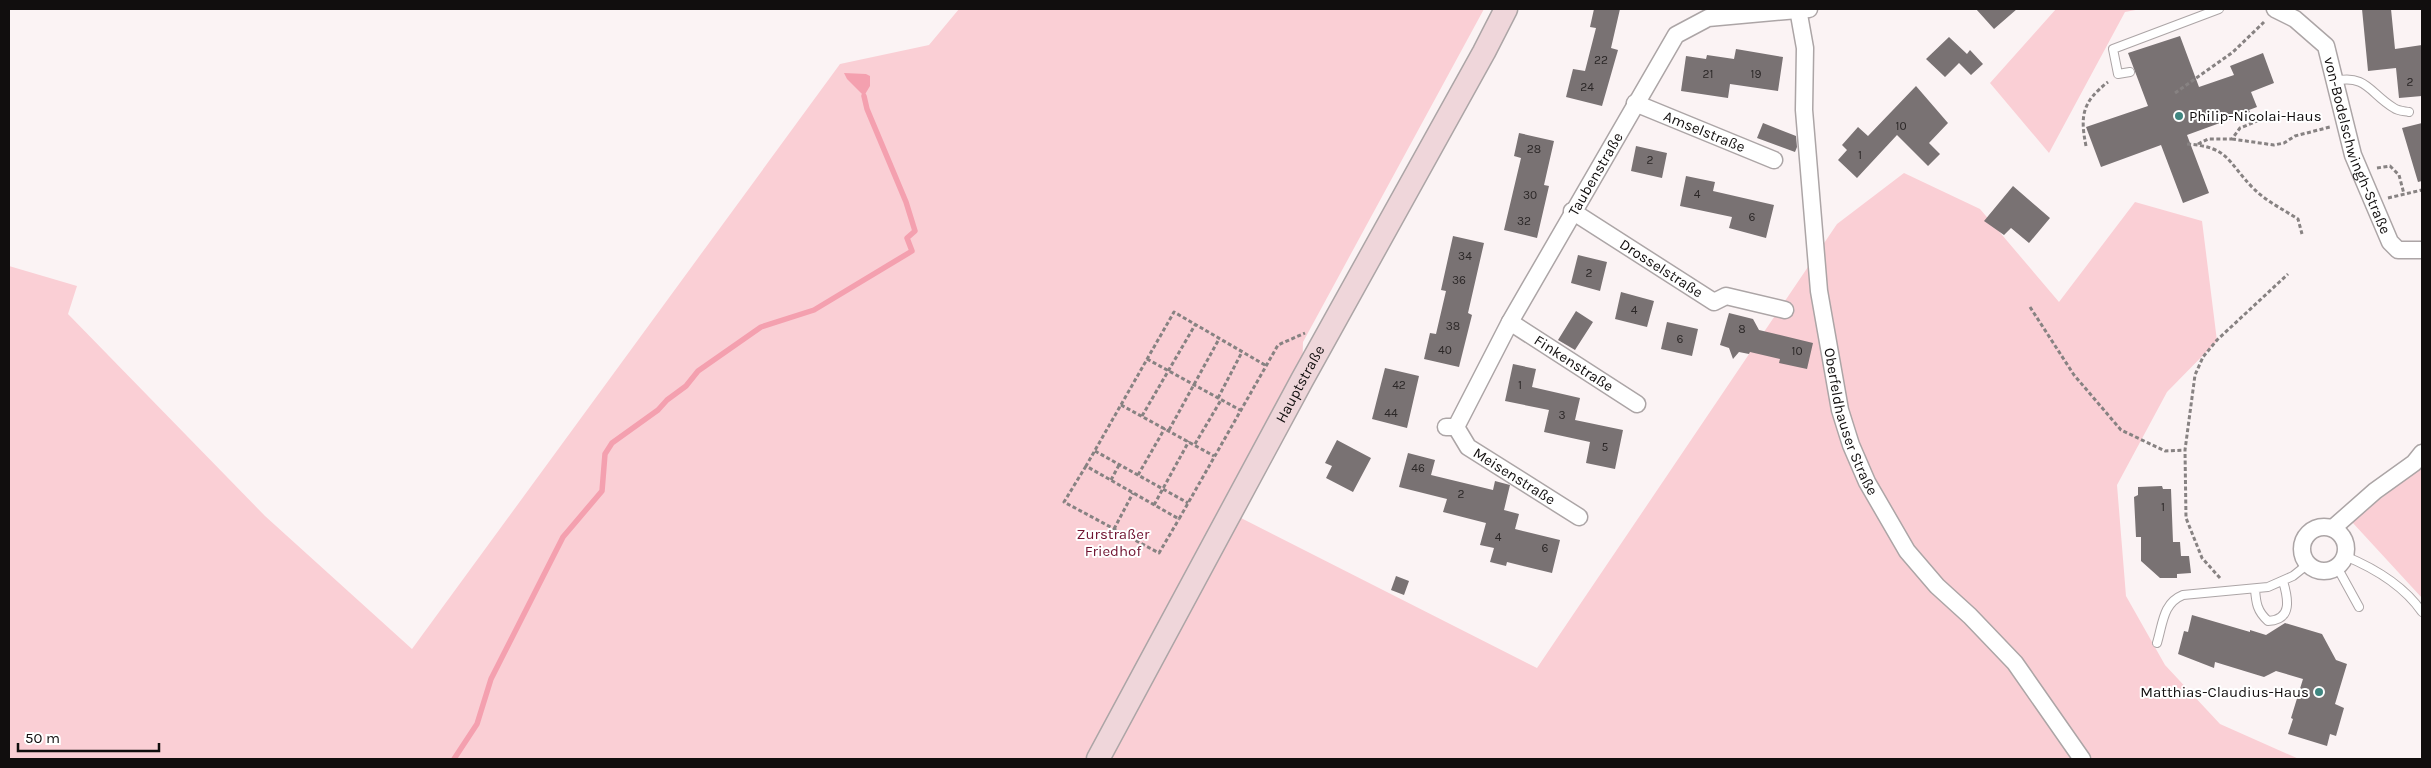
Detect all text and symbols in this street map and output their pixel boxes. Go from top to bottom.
house number: 22 [1594,53,1608,67]
street label: von-Bodelschwingh-Straße [2320,55,2395,237]
house number: 21 [1703,67,1713,81]
house number: 19 [1751,67,1761,81]
house number: 2 [2407,75,2414,89]
house number: 24 [1580,80,1594,94]
street label: Amselstraße [1661,107,1748,156]
place label: Philip-Nicolai-Haus [2189,107,2322,125]
marker: Philip-Nicolai-Haus [2173,110,2185,122]
house number: 10 [1895,119,1907,133]
street label: Taubenstraße [1564,129,1627,219]
house number: 28 [1527,142,1541,156]
house number: 1 [1858,148,1862,162]
house number: 2 [1647,153,1654,167]
house number: 4 [1694,187,1701,201]
house number: 30 [1523,188,1537,202]
house number: 6 [1749,210,1756,224]
house number: 32 [1517,214,1531,228]
street label: Drosselstraße [1616,235,1706,302]
house number: 34 [1458,249,1472,263]
house number: 2 [1586,266,1593,280]
house number: 36 [1452,273,1466,287]
house number: 4 [1631,303,1638,317]
house number: 38 [1446,319,1460,333]
house number: 8 [1738,322,1746,336]
street label: Finkenstraße [1531,331,1617,395]
house number: 6 [1677,332,1684,346]
street label: Hauptstraße [1272,342,1329,426]
house number: 40 [1438,343,1452,357]
house number: 10 [1791,344,1803,358]
street label: Oberfeldhauser Straße [1820,346,1882,499]
house number: 42 [1392,378,1406,392]
house number: 1 [1518,378,1522,392]
house number: 44 [1384,406,1398,420]
house number: 3 [1558,408,1566,422]
house number: 5 [1602,440,1609,454]
street label: Meisenstraße [1470,444,1559,509]
house number: 46 [1411,461,1425,475]
house number: 2 [1458,487,1465,501]
house number: 1 [2161,500,2165,514]
park label: Zurstraßer Friedhof [1077,525,1150,560]
house number: 4 [1495,530,1502,544]
house number: 6 [1542,541,1549,555]
place label: Matthias-Claudius-Haus [2140,683,2309,701]
marker: Matthias-Claudius-Haus [2313,686,2325,698]
scale bar [18,720,159,752]
text: 50 m [25,729,60,747]

